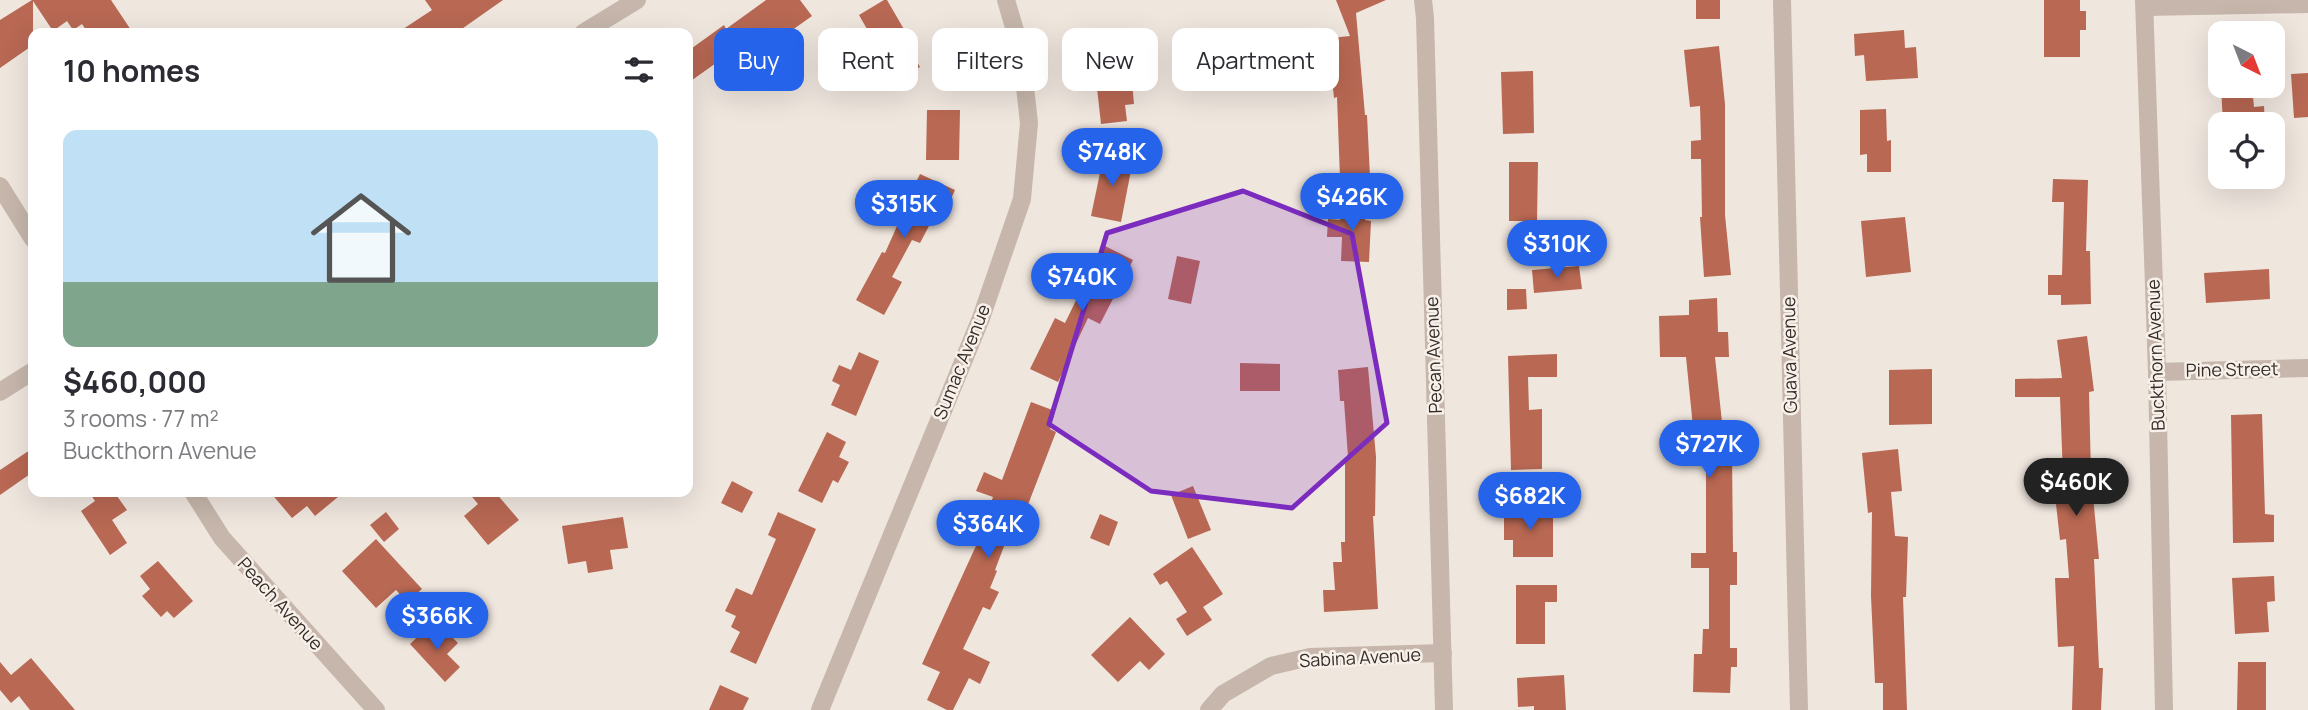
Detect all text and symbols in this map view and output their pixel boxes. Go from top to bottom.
north arrow [2208,21,2286,98]
map controls [2208,21,2285,189]
chip: Buy [714,28,804,91]
chip: Rent [818,28,918,91]
chip: Filters [932,28,1048,91]
chip: New [1062,28,1158,91]
chip: Apartment [1172,28,1339,91]
text: 10 homes [63,50,200,91]
icon: filters [620,51,658,89]
button: locate [2208,112,2285,189]
pin: $748K [1063,128,1161,188]
text: $748K [1078,135,1146,167]
pin: $426K [1303,174,1401,233]
icon: home [298,175,424,301]
pin: $315K [855,180,953,240]
text: $426K [1316,180,1388,212]
text: $315K [871,187,937,219]
pin: $310K [1508,220,1606,280]
text: $310K [1523,227,1591,259]
pin: $740K [1033,254,1131,313]
text: $740K [1047,260,1117,292]
street label: Buckthorn Avenue [2140,279,2170,431]
street label: Pecan Avenue [1419,296,1447,414]
street label: Guava Avenue [1776,296,1802,414]
street label: Sumac Avenue [927,300,995,423]
street label: Pine Street [2185,356,2279,382]
text: $460,000 [63,361,207,402]
text: 3 rooms · 77 m² [63,402,219,434]
pin: $727K [1660,420,1758,480]
text: $727K [1675,427,1743,459]
text: Buckthorn Avenue [63,434,257,466]
pin: $460K [2027,458,2125,518]
text: $460K [2040,465,2112,497]
pin: $682K [1481,472,1579,532]
text: $682K [1494,479,1566,511]
pin: $364K [939,500,1037,560]
text: $364K [953,507,1024,539]
street label: Peach Avenue [233,552,329,655]
pin: $366K [388,592,486,652]
text: $366K [401,599,473,631]
street label: Sabina Avenue [1298,642,1421,672]

